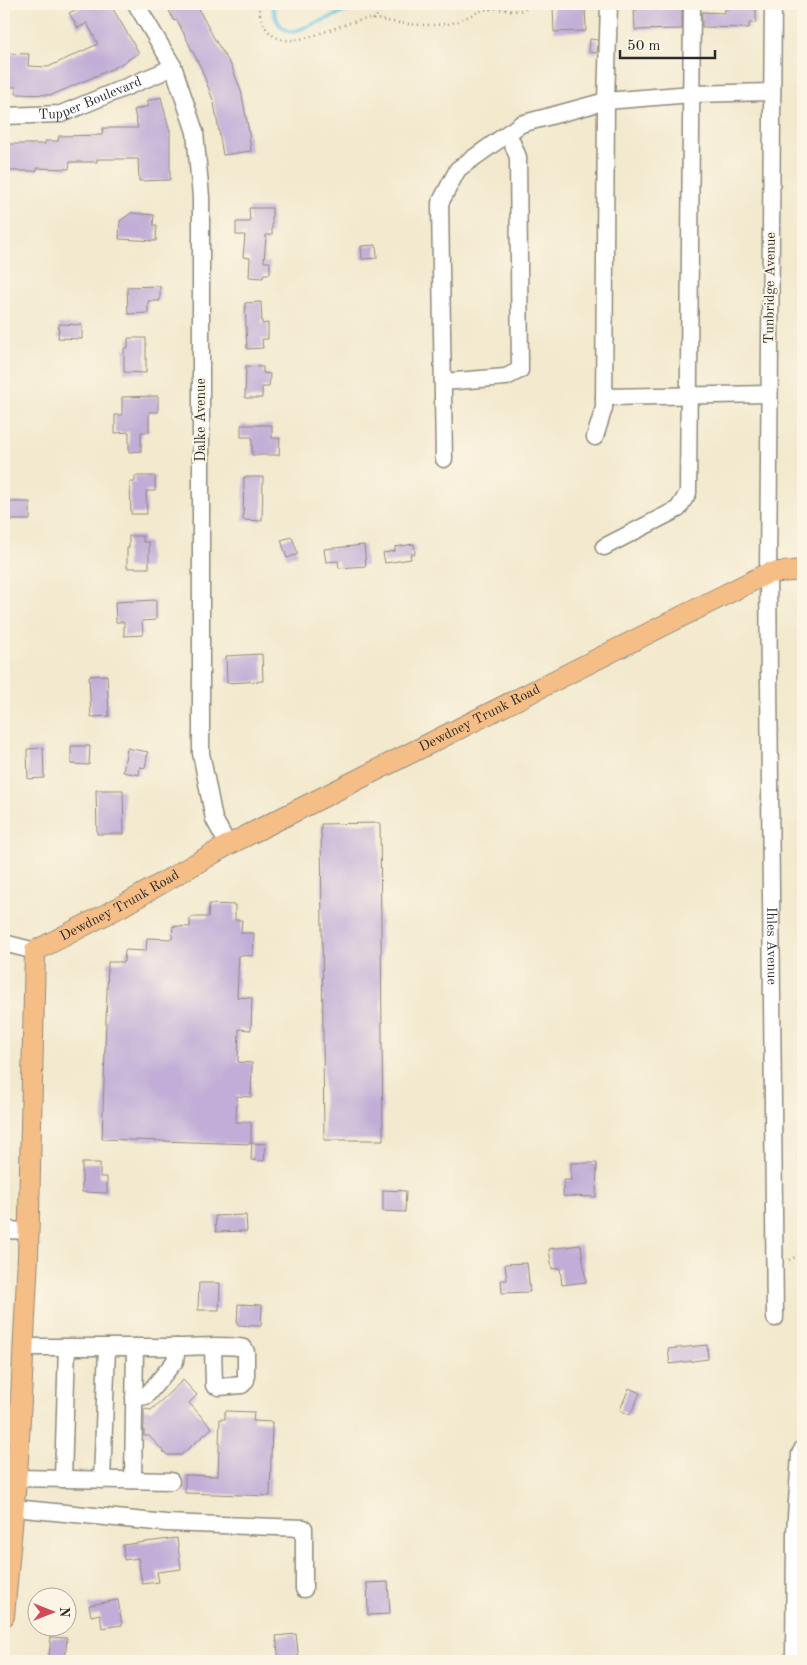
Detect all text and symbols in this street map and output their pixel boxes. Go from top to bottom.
scale bar [620,28,714,60]
text: 50 m [627,39,661,54]
street label: Tupper Boulevard [38,74,144,122]
street label: Tunbridge Avenue [762,232,778,344]
street label: Dalke Avenue [194,378,208,462]
street label: Dewdney Trunk Road [417,682,542,755]
street label: Dewdney Trunk Road [58,868,182,944]
street label: Ihles Avenue [764,907,779,985]
north arrow [28,1588,78,1638]
text: N [57,1607,71,1618]

